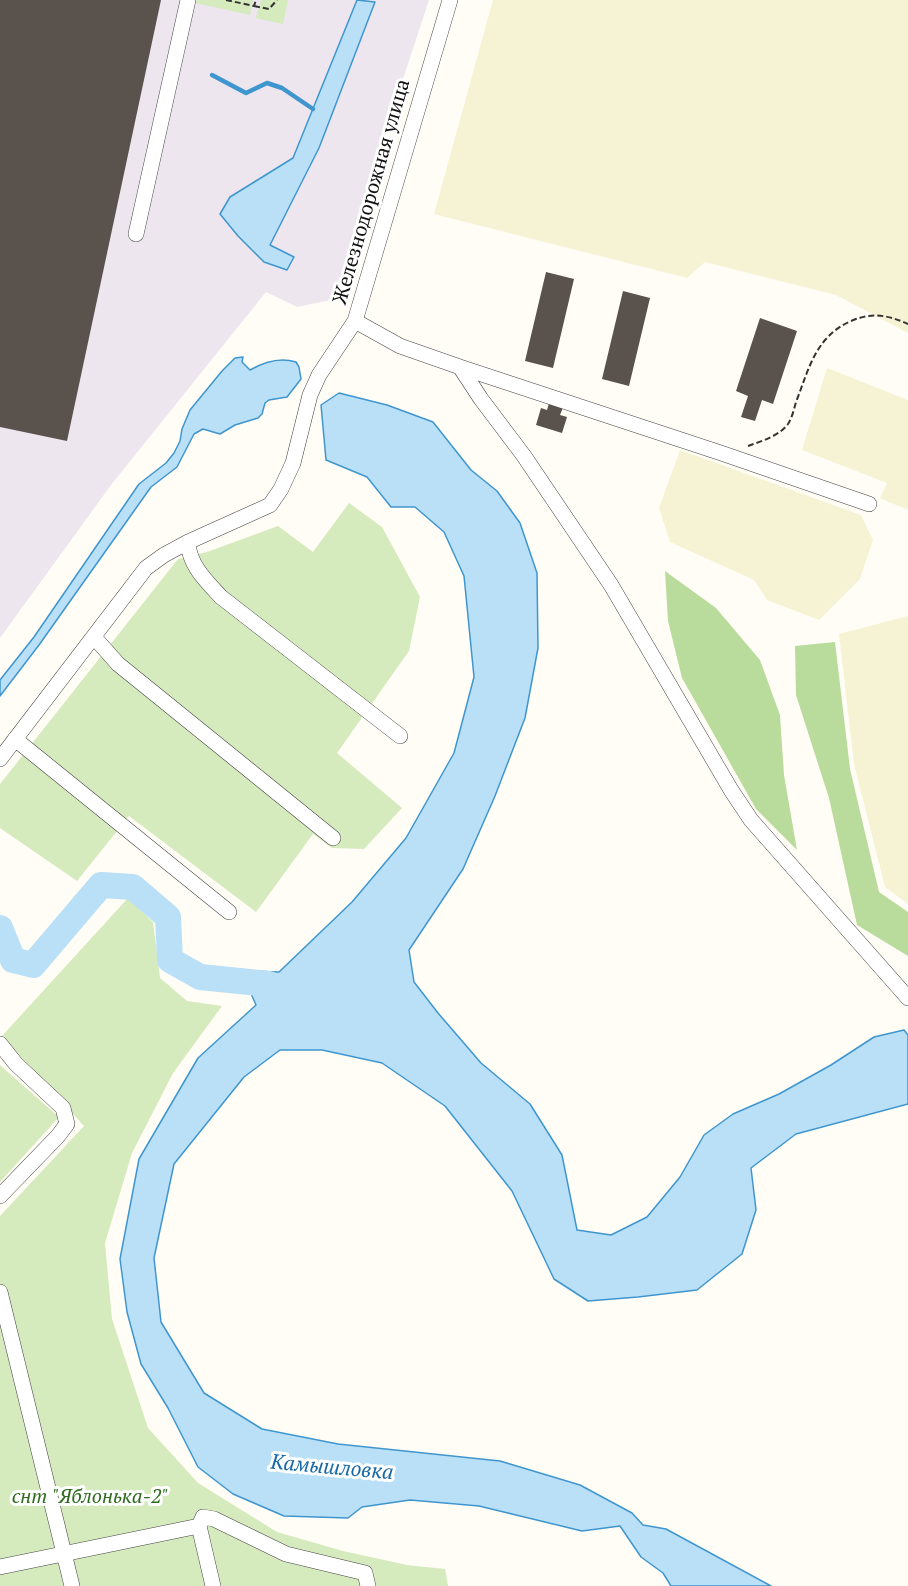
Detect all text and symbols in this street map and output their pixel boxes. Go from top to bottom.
street label: Железнодорожная улица [328,77,416,307]
water label: Камышловка [270,1450,394,1486]
park label: снт "Яблонька-2" [12,1485,168,1509]

